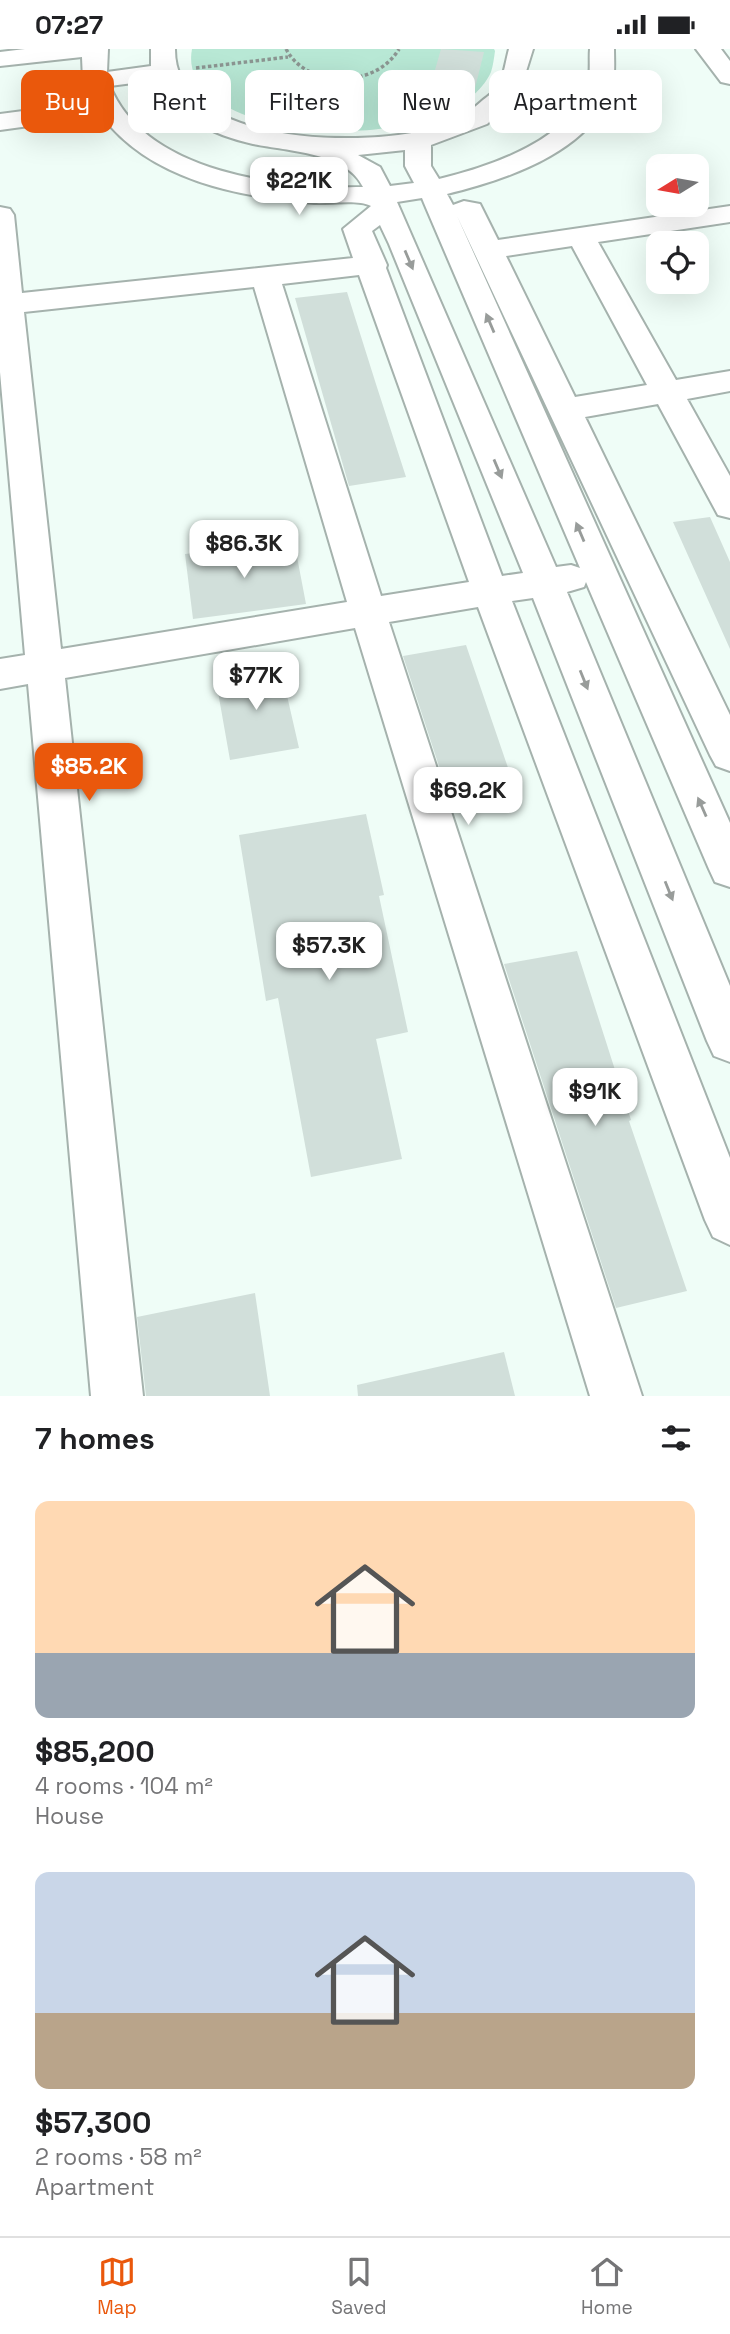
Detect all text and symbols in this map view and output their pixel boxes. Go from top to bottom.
text: 07:27 [35,8,103,42]
chip: Buy [21,70,114,133]
chip: Rent [128,70,231,133]
chip: Filters [245,70,364,133]
chip: New [378,70,475,133]
chip: Apartment [489,70,662,133]
north arrow [646,154,709,217]
map controls [646,154,709,294]
pin: $221K [250,157,348,217]
text: $221K [266,165,332,195]
button: locate [646,231,709,294]
one-way arrow [404,249,415,270]
one-way arrow [484,313,496,333]
one-way arrow [492,459,503,480]
pin: $86.3K [187,521,301,580]
one-way arrow [574,521,585,542]
text: $86.3K [205,528,283,558]
pin: $77K [215,653,297,712]
text: $77K [229,660,283,690]
one-way arrow [579,669,590,690]
pin: $85.2K [32,743,146,803]
text: $85.2K [51,751,127,781]
pin: $69.2K [411,767,525,827]
text: $69.2K [429,775,507,805]
one-way arrow [696,797,708,817]
one-way arrow [664,880,675,901]
pin: $57.3K [272,923,386,982]
text: $57.3K [292,930,366,960]
pin: $91K [554,1069,636,1128]
text: $91K [569,1076,621,1106]
text: 7 homes [35,1419,155,1458]
icon: filters [657,1419,695,1457]
icon: home [302,1546,428,1672]
text: $85,200 [35,1732,155,1771]
text: 4 rooms · 104 m² [35,1771,213,1801]
text: House [35,1801,104,1831]
icon: home [302,1917,428,2043]
text: $57,300 [35,2103,151,2142]
text: 2 rooms · 58 m² [35,2142,202,2172]
text: Apartment [35,2172,155,2202]
tab: Map [97,2253,137,2320]
tab: Saved [331,2253,387,2320]
tab: Home [581,2253,633,2320]

